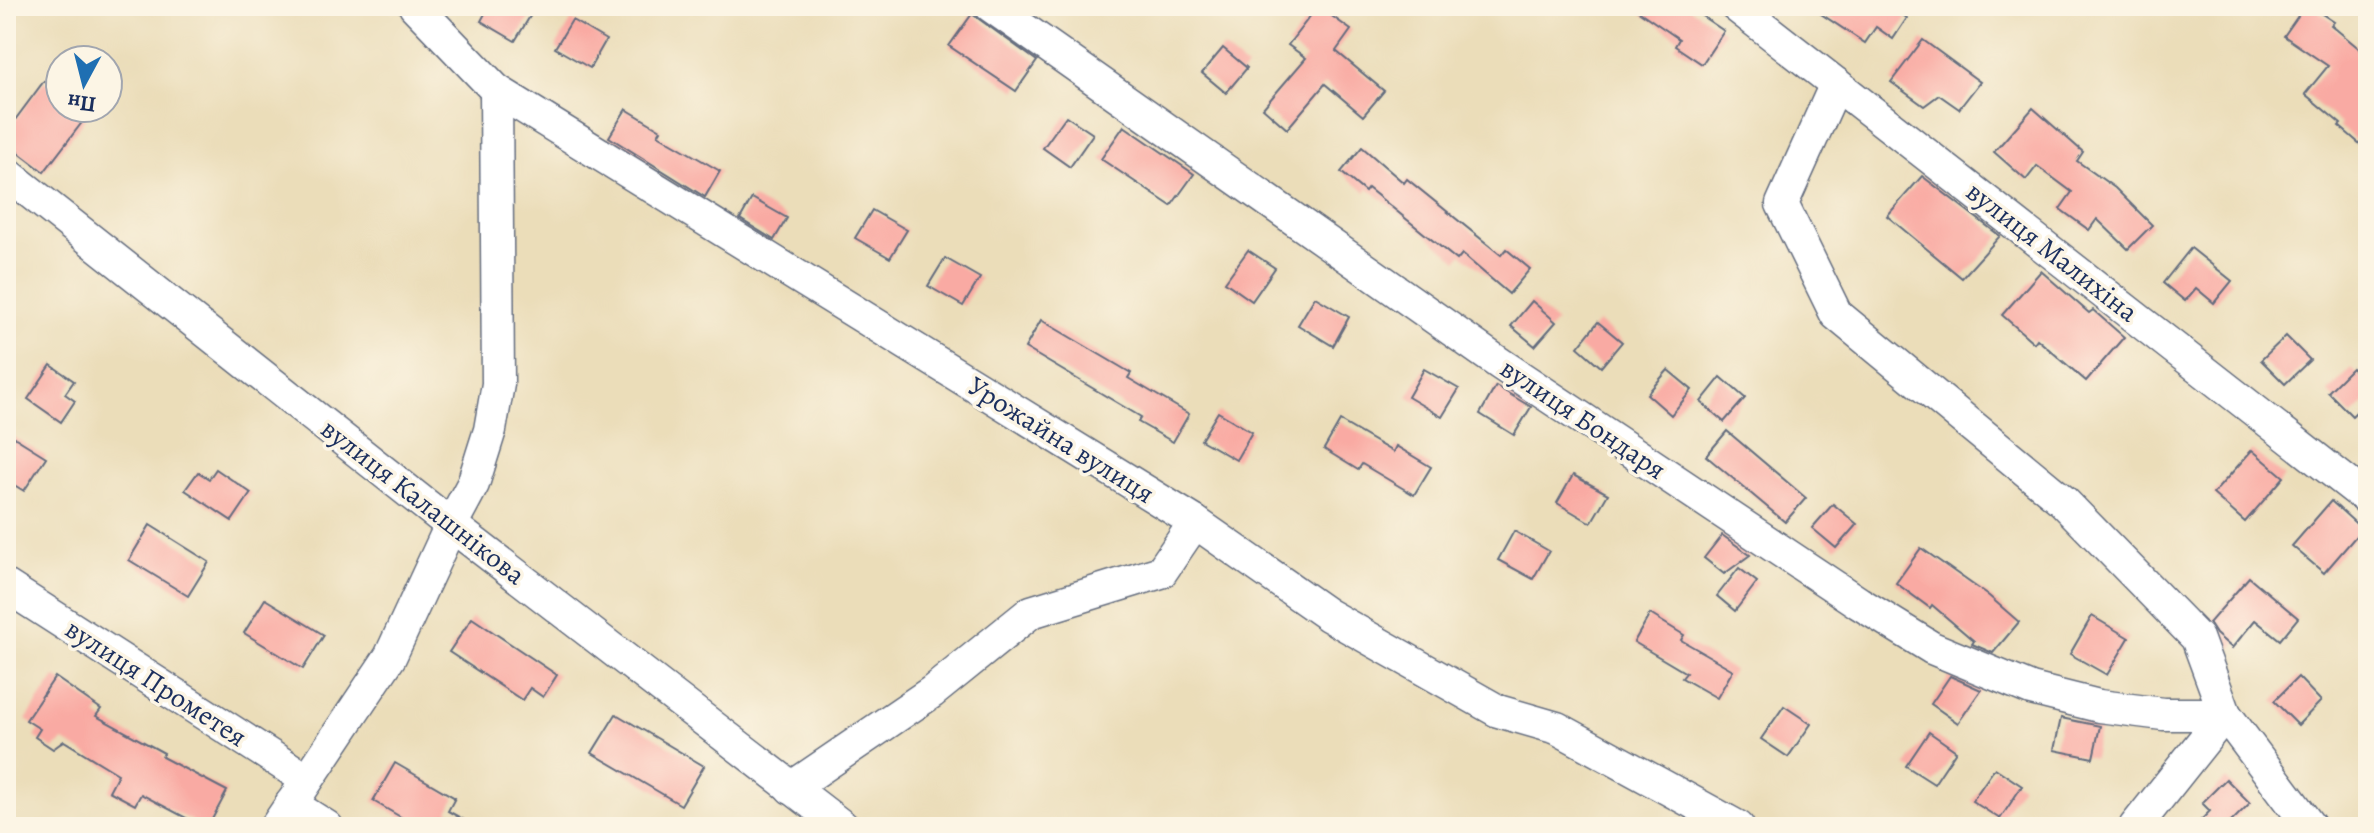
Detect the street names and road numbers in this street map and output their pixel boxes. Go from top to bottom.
street label: вулиця Малихіна [1958,173,2146,331]
street label: вулиця Бондаря [1493,349,1673,489]
street label: Урожайна вулиця [960,367,1162,513]
street label: вулиця Калашнікова [313,410,533,594]
street label: вулиця Прометея [58,610,254,756]

